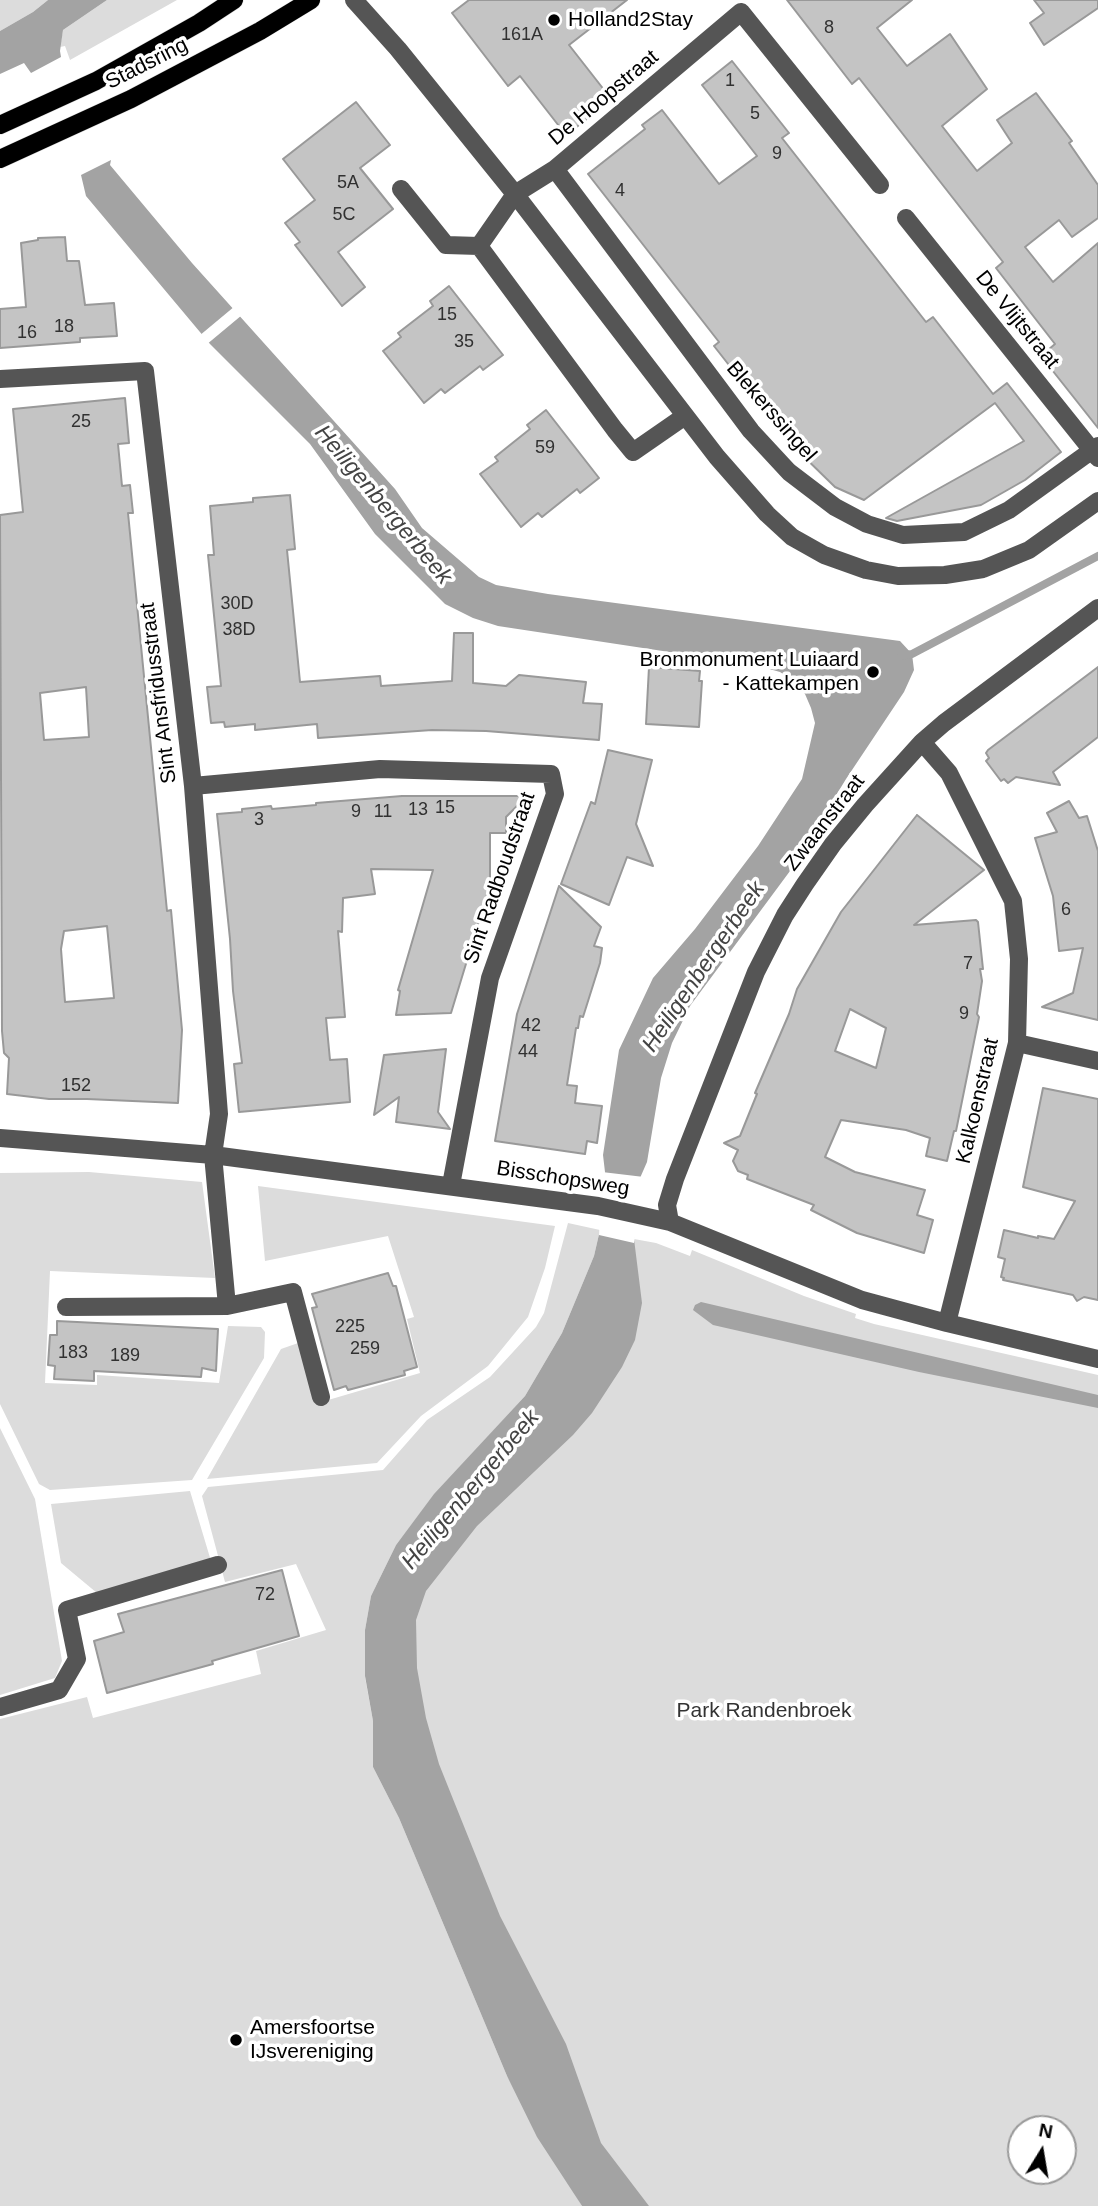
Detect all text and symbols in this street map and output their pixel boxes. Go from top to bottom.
place label: Holland2Stay [568,7,693,33]
marker: Holland2Stay [546,12,562,28]
house number: 8 [824,17,834,39]
house number: 161A [501,24,543,46]
street label: Stadsring [102,33,192,95]
street label: De Hoopstraat [544,45,664,151]
house number: 1 [725,70,735,92]
house number: 5 [750,103,760,125]
house number: 9 [772,143,782,165]
house number: 5A [337,172,359,194]
house number: 4 [615,180,625,202]
house number: 5C [332,204,356,226]
street label: De Vlijtstraat [970,266,1064,374]
house number: 15 [437,304,457,326]
house number: 18 [54,316,74,338]
house number: 16 [17,322,37,344]
house number: 35 [454,331,474,353]
street label: Blekerssingel [721,357,821,467]
house number: 25 [71,411,91,433]
water label: Heiligenbergerbeek [308,420,458,590]
house number: 59 [535,437,555,459]
house number: 30D [220,593,254,615]
street label: Sint Ansfridusstraat [135,601,183,785]
house number: 38D [222,619,256,641]
place label: Bronmonument Luiaard - Kattekampen [640,647,859,697]
marker: Bronmonument Luiaard - Kattekampen [865,664,881,680]
street label: Zwaanstraat [780,770,870,876]
street label: Sint Radboudstraat [459,789,541,967]
house number: 15 [435,797,455,819]
house number: 13 [408,799,428,821]
house number: 9 [351,801,361,823]
house number: 11 [374,801,392,823]
house number: 3 [254,809,264,831]
water label: Heiligenbergerbeek [637,877,771,1057]
house number: 6 [1061,899,1071,921]
house number: 7 [963,953,973,975]
house number: 9 [959,1003,969,1025]
house number: 42 [521,1015,541,1037]
street label: Kalkoenstraat [951,1036,1005,1166]
house number: 44 [518,1041,538,1063]
house number: 152 [61,1075,91,1097]
street label: Bisschopsweg [495,1156,631,1202]
house number: 225 [335,1316,365,1338]
house number: 259 [350,1338,380,1360]
house number: 183 [58,1342,88,1364]
house number: 189 [110,1345,140,1367]
water label: Heiligenbergerbeek [396,1405,546,1575]
house number: 72 [255,1584,275,1606]
park label: Park Randenbroek [676,1698,852,1724]
place label: Amersfoortse IJsvereniging [250,2015,375,2065]
marker: Amersfoortse IJsvereniging [228,2032,244,2048]
north arrow [1007,2115,1077,2185]
text: N [1037,2119,1054,2142]

